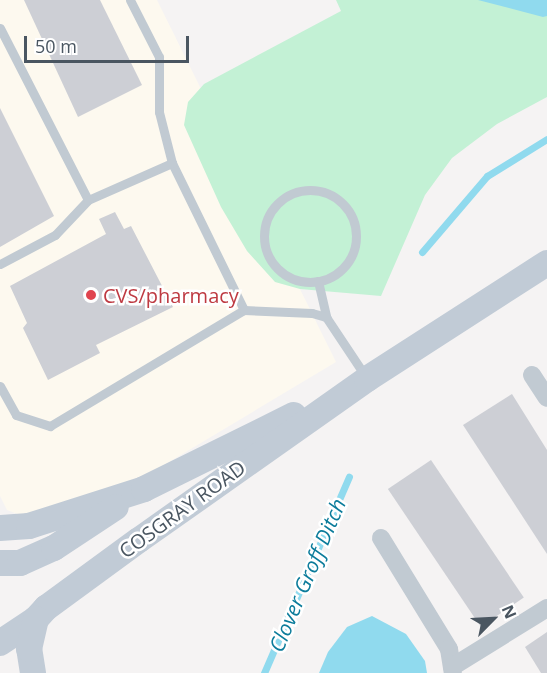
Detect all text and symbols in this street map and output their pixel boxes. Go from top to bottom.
scale bar [27,24,192,62]
text: 50 m [35,34,77,58]
place label: CVS/pharmacy [103,283,239,307]
marker: CVS/pharmacy [84,288,98,302]
street label: COSGRAY ROAD [114,455,250,563]
water label: Clover Groff Ditch [263,495,351,655]
north arrow [463,589,523,649]
text: N [497,601,522,622]

